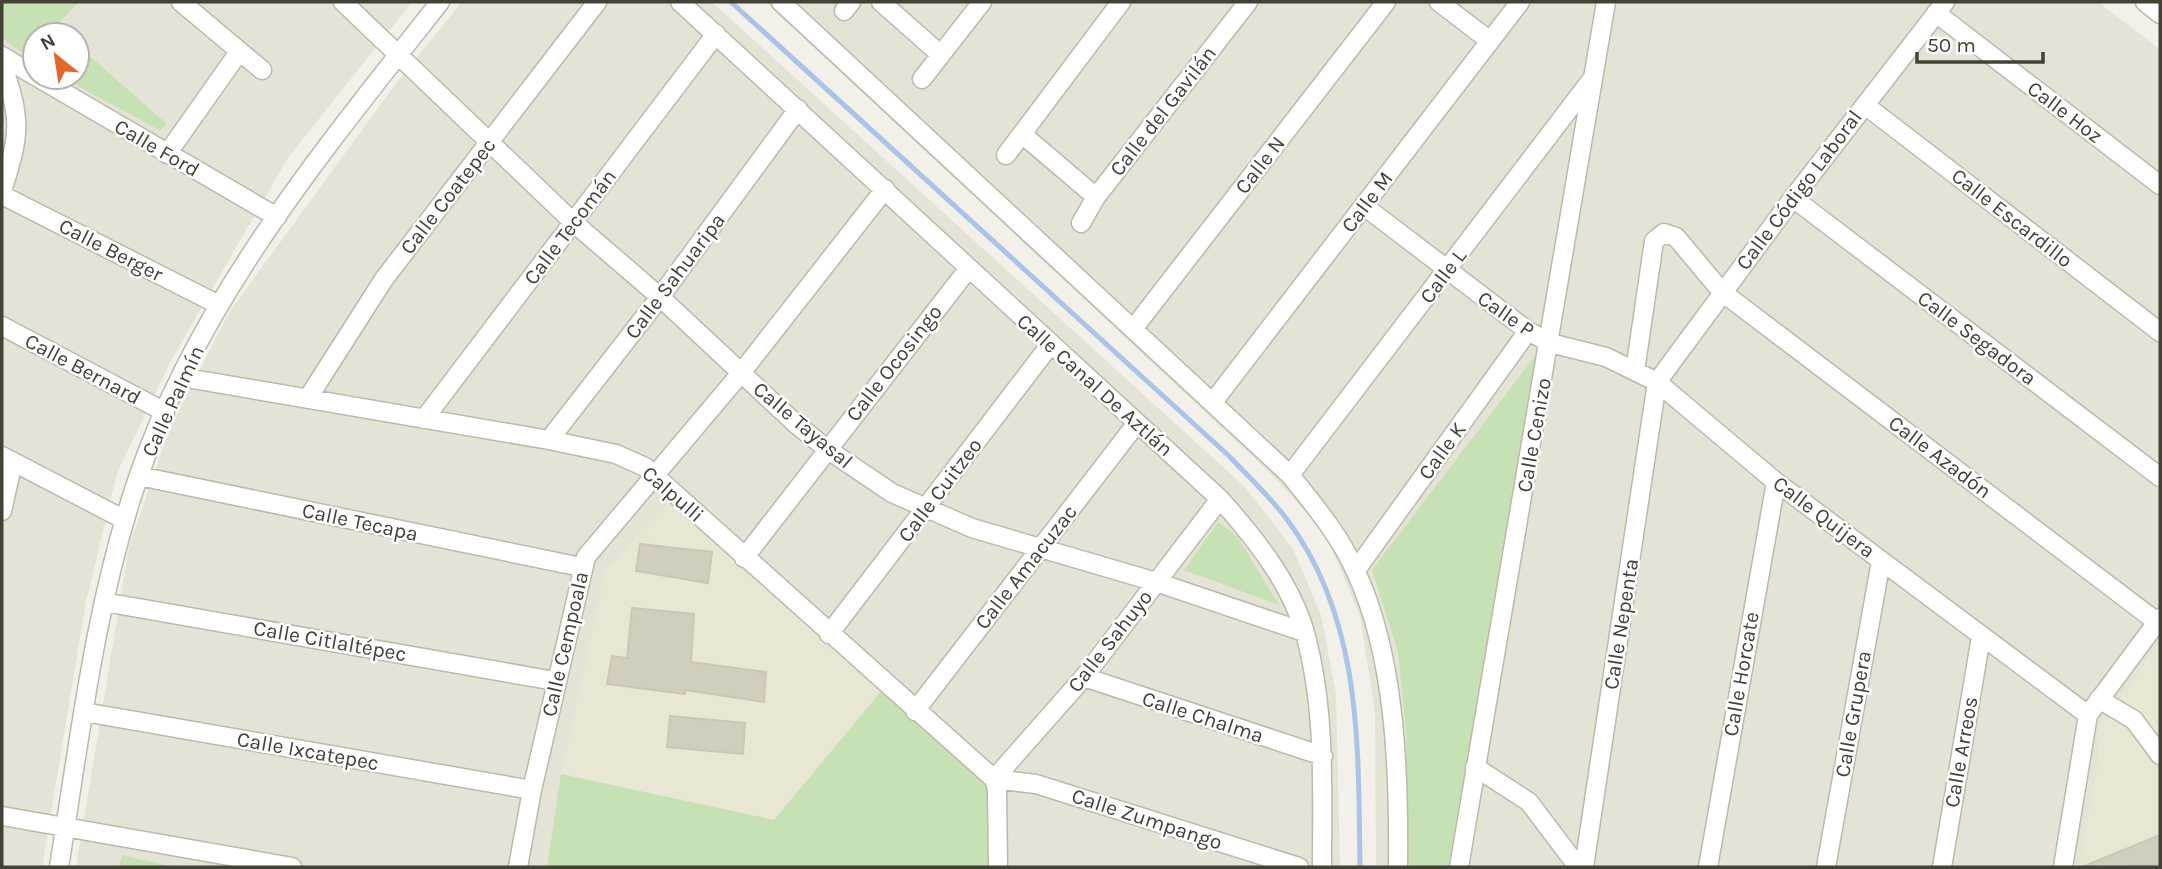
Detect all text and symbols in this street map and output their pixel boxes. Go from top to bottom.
north arrow [21,21,91,91]
scale bar [1917,21,2043,65]
text: N [37,29,59,55]
text: 50 m [1927,33,1976,57]
street label: Calle del Gavilán [1105,41,1221,181]
street label: Calle Hoz [2023,76,2107,148]
street label: Calle Código Laboral [1731,105,1867,275]
street label: Calle Ford [110,114,204,182]
street label: Calle N [1230,131,1290,199]
street label: Calle Coatepec [395,133,501,259]
street label: Calle Escardillo [1947,163,2077,273]
street label: Calle Tecomán [519,165,621,289]
street label: Calle M [1336,167,1398,237]
street label: Calle Sahuaripa [620,209,730,343]
street label: Calle Berger [55,214,167,287]
street label: Calle L [1415,244,1471,308]
street label: Calle P [1473,286,1539,342]
street label: Calle Segadora [1913,286,2041,390]
street label: Calle Ocosingo [841,300,947,426]
street label: Calle Canal De Aztlán [1012,309,1178,461]
street label: Calle Bernard [21,328,145,410]
street label: Calle Palmín [137,342,209,460]
street label: Calle Cenizo [1512,376,1556,494]
street label: Calle Tayasal [749,377,857,473]
street label: Calle Azadón [1884,411,1996,503]
street label: Calle K [1413,418,1471,484]
street label: Calle Cuitzeo [893,433,987,547]
street label: Calpulli [637,461,709,527]
street label: Calle Quijera [1768,471,1880,563]
street label: Calle Tecapa [300,498,420,546]
street label: Calle Amacuzac [970,500,1082,634]
street label: Calle Nepenta [1599,557,1643,691]
street label: Calle Cempoala [537,569,593,719]
street label: Calle Sahuyo [1063,585,1157,697]
street label: Calle Horcate [1718,610,1764,738]
street label: Calle Citlaltépec [252,616,408,666]
street label: Calle Grupera [1830,649,1876,779]
street label: Calle Chalma [1139,686,1267,748]
street label: Calle Arreos [1939,695,1983,809]
street label: Calle Ixcatepec [235,727,381,775]
street label: Calle Zumpango [1069,783,1225,855]

